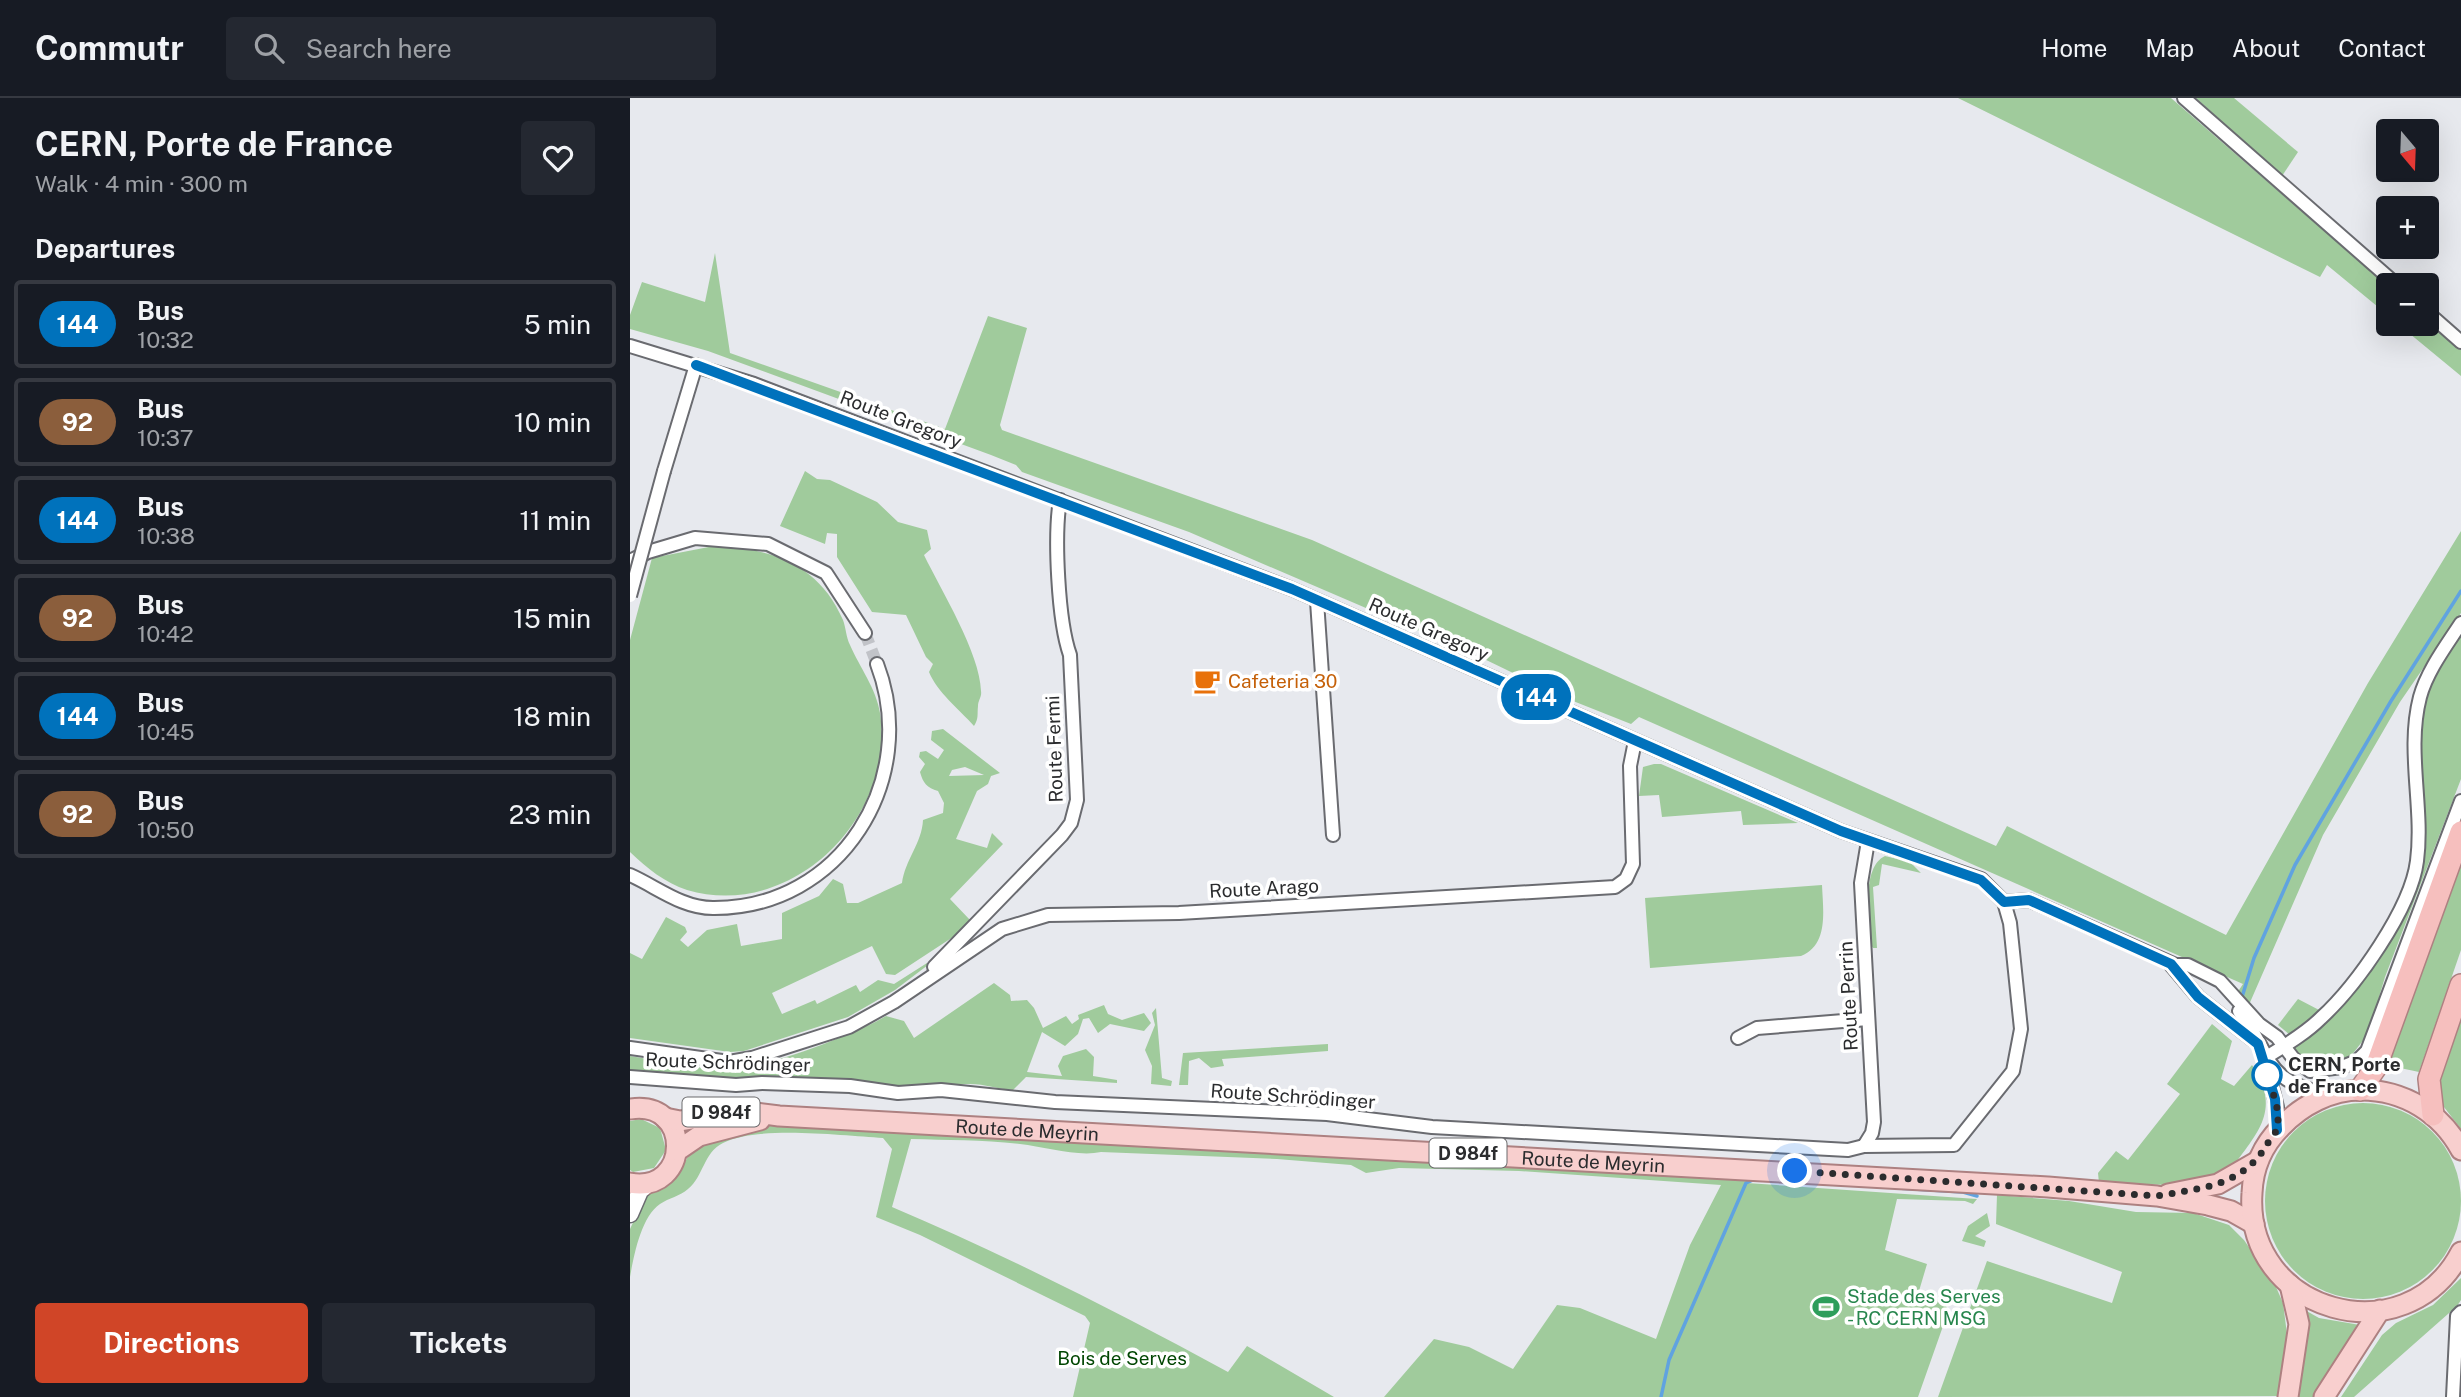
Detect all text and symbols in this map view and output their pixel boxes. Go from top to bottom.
search box [226,17,716,80]
text: Commutr [35,29,184,67]
icon: search [250,29,288,67]
text: Search here [306,33,452,64]
text: Home [2041,34,2107,62]
text: Map [2145,34,2194,62]
text: About [2232,34,2300,62]
text: Contact [2338,34,2426,62]
north arrow [2376,119,2440,182]
map controls [2376,119,2439,336]
button: heart [521,121,595,195]
text: CERN, Porte de France [35,125,393,163]
text: Walk · 4 min · 300 m [35,170,248,197]
button: + [2376,196,2439,259]
text: Departures [35,233,175,264]
button: − [2376,273,2439,336]
text: Bus [137,295,184,326]
text: 5 min [524,309,591,340]
text: 144 [57,310,98,338]
text: 10:32 [137,326,194,353]
street label: Route Gregory [837,386,965,452]
text: Bus [137,393,184,424]
text: 10 min [514,407,591,438]
text: 92 [62,408,93,436]
text: 10:37 [137,424,194,451]
text: Bus [137,491,184,522]
text: 11 min [519,505,591,536]
text: 144 [57,506,98,534]
text: 10:38 [137,522,195,549]
text: Bus [137,589,184,620]
street label: Route Gregory [1366,593,1492,665]
text: 15 min [513,603,591,634]
text: 92 [62,604,93,632]
text: 10:42 [137,620,194,647]
cafe icon: Cafeteria 30 [1192,666,1222,696]
place label: Cafeteria 30 [1228,670,1338,692]
line badge: 144 [1496,674,1576,720]
text: 144 [1515,683,1557,711]
text: Bus [137,687,184,718]
street label: Route Fermi [1041,695,1067,803]
text: 18 min [513,701,591,732]
text: 144 [57,702,98,730]
text: 10:45 [137,718,194,745]
text: Bus [137,785,184,816]
text: 23 min [509,799,591,830]
text: 92 [62,800,93,828]
text: 10:50 [137,816,194,843]
street label: Route Arago [1208,874,1320,902]
street label: Route Perrin [1834,940,1862,1052]
street label: Route Schrödinger [645,1048,811,1076]
place label: CERN, Porte de France [2288,1053,2401,1097]
marker: CERN, Porte de France [2252,1060,2282,1090]
street label: Route Schrödinger [1210,1079,1376,1113]
road number: D 984f [682,1098,760,1126]
street label: Route de Meyrin [955,1115,1100,1145]
road number: D 984f [1430,1138,1506,1168]
street label: Route de Meyrin [1521,1147,1666,1177]
your location [1777,1153,1812,1188]
place label: Stade des Serves - RC CERN MSG [1847,1285,2001,1329]
sports icon: Stade des Serves - RC CERN MSG [1811,1292,1841,1322]
button: Directions [35,1303,308,1383]
button: Tickets [322,1303,595,1383]
park label: Bois de Serves [1057,1347,1187,1369]

